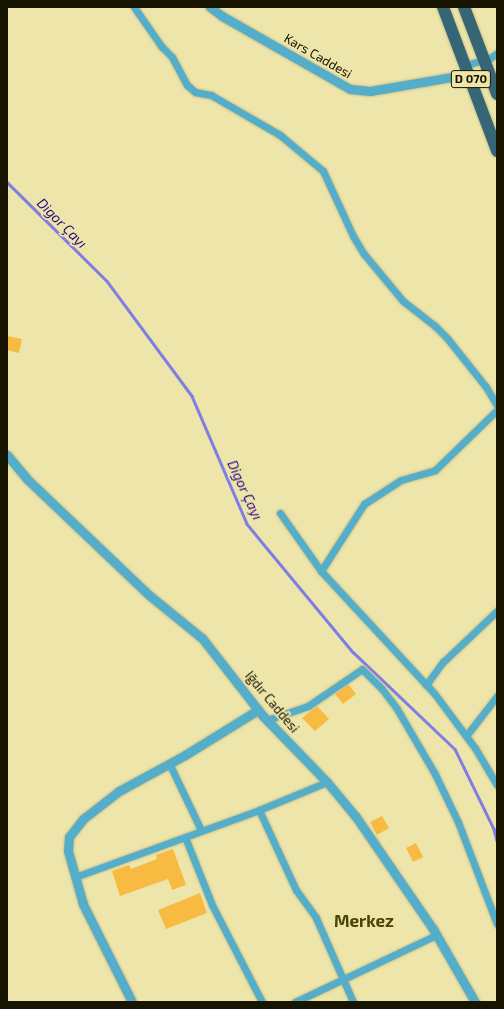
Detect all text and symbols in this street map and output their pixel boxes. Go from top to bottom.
street label: Kars Caddesi [281,30,355,82]
road number: D 070 [450,69,492,89]
water label: Digor Çayı [33,194,91,252]
water label: Digor Çayı [224,457,266,523]
street label: Iğdır Caddesi [242,668,302,736]
district label: Merkez [334,911,394,931]

